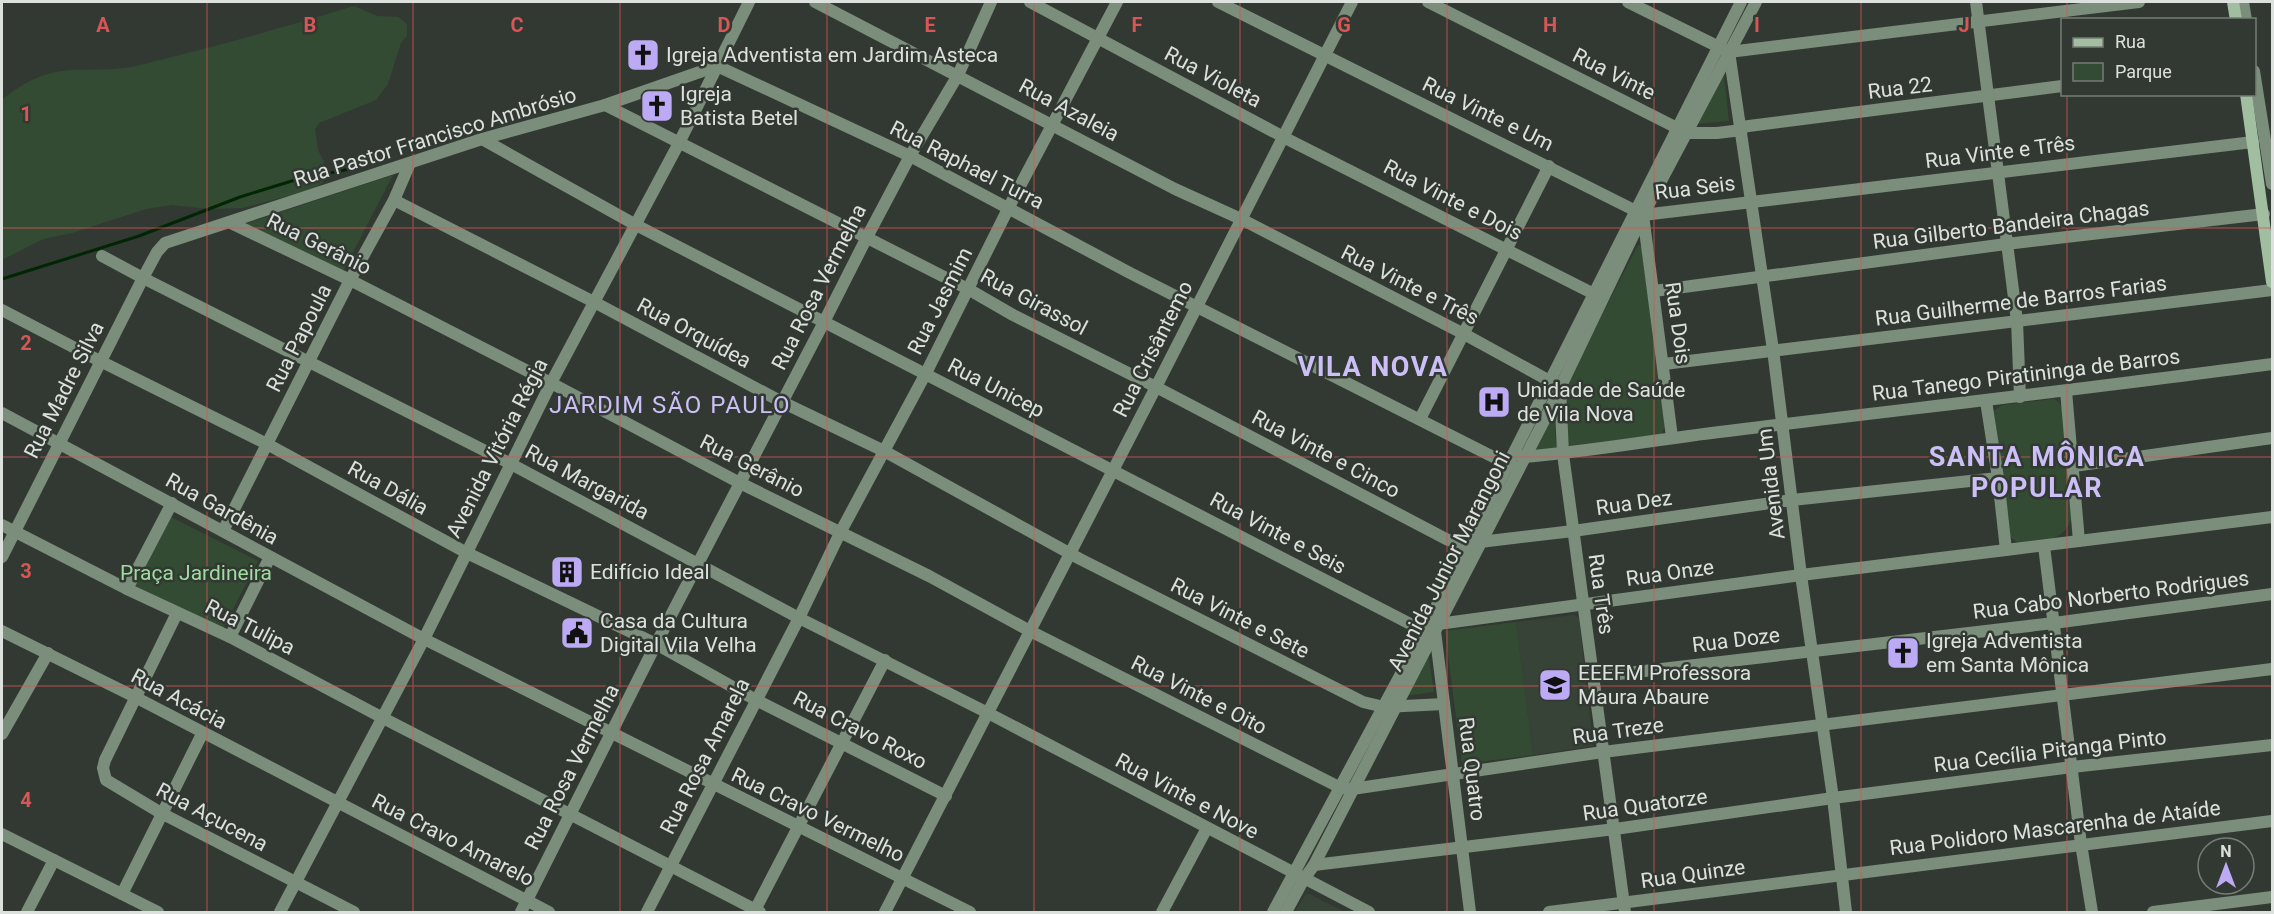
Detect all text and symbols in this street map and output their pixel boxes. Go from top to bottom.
text: A [96,13,110,37]
text: B [304,13,316,37]
text: C [510,13,524,37]
text: D [718,13,731,37]
text: E [924,13,936,37]
text: F [1132,13,1143,37]
text: G [1337,13,1351,37]
text: H [1543,13,1557,37]
text: I [1754,13,1760,37]
text: J [1958,13,1970,37]
legend [2061,18,2256,96]
text: Rua [2115,31,2146,52]
church icon: Igreja Adventista em Jardim Asteca [625,37,661,73]
street label: Rua Violeta [1161,41,1265,113]
place label: Igreja Adventista em Jardim Asteca [666,43,998,67]
street label: Rua Vinte [1569,43,1659,105]
text: Parque [2115,61,2172,82]
street label: Rua Vinte e Um [1419,72,1557,156]
street label: Rua 22 [1866,72,1934,104]
street label: Rua Azaleia [1015,74,1123,146]
street label: Rua Pastor Francisco Ambrósio [291,82,579,192]
place label: Igreja Batista Betel [680,82,798,130]
church icon: Igreja Batista Betel [639,88,675,124]
text: 1 [20,102,32,126]
street label: Rua Raphael Turra [886,116,1048,214]
street label: Rua Vinte e Três [1924,131,2076,173]
street label: Rua Vinte e Dois [1380,155,1526,245]
street label: Rua Seis [1653,171,1737,205]
street label: Rua Gilberto Bandeira Chagas [1871,196,2151,254]
street label: Rua Rosa Vermelha [767,200,871,374]
street label: Rua Gerânio [263,208,375,280]
street label: Rua Vinte e Três [1337,240,1483,330]
street label: Rua Jasmim [903,243,977,359]
street label: Rua Girassol [977,264,1091,340]
street label: Rua Guilherme de Barros Farias [1874,271,2168,331]
street label: Rua Crisântemo [1108,277,1198,421]
street label: Rua Papoula [262,280,336,396]
street label: Rua Dois [1660,280,1696,366]
street label: Rua Orquídea [633,293,755,373]
street label: Rua Madre Silva [19,318,109,462]
text: 2 [20,331,32,355]
street label: Rua Tanego Piratininga de Barros [1871,344,2181,406]
district label: VILA NOVA [1298,351,1448,383]
street label: Rua Unicep [944,353,1048,423]
street label: Avenida Vitória Régia [441,354,553,542]
place label: Unidade de Saúde de Vila Nova [1517,378,1685,426]
hospital icon: Unidade de Saúde de Vila Nova [1476,384,1512,420]
district label: JARDIM SÃO PAULO [549,391,791,419]
street label: Rua Vinte e Cinco [1248,405,1404,503]
street label: Avenida Um [1752,427,1790,541]
street label: Rua Gerânio [696,430,808,502]
street label: Rua Margarida [521,439,653,525]
district label: SANTA MÔNICA POPULAR [1929,440,2145,504]
street label: Avenida Junior Marangoni [1383,447,1515,675]
street label: Rua Dália [344,456,432,520]
street label: Rua Gardênia [162,468,282,550]
street label: Rua Dez [1594,486,1674,520]
street label: Rua Vinte e Seis [1206,487,1350,579]
street label: Rua Três [1583,552,1619,636]
building icon: Edifício Ideal [549,554,585,590]
street label: Rua Onze [1624,555,1716,591]
text: 3 [20,559,32,583]
place label: Edifício Ideal [590,560,710,584]
park label: Praça Jardineira [120,561,272,585]
street label: Rua Cabo Norberto Rodrigues [1972,566,2250,624]
street label: Rua Vinte e Sete [1167,573,1313,663]
street label: Rua Tulipa [201,594,299,660]
place label: Casa da Cultura Digital Vila Velha [600,609,757,657]
public building icon: Casa da Cultura Digital Vila Velha [559,615,595,651]
street label: Rua Doze [1691,623,1781,657]
place label: Igreja Adventista em Santa Mônica [1926,629,2089,677]
church icon: Igreja Adventista em Santa Mônica [1885,635,1921,671]
street label: Rua Vinte e Oito [1127,650,1271,740]
place label: EEEFM Professora Maura Abaure [1578,661,1751,709]
street label: Rua Acácia [127,664,231,734]
school or university icon: EEEFM Professora Maura Abaure [1537,667,1573,703]
street label: Rua Rosa Amarela [655,674,755,838]
street label: Rua Rosa Vermelha [520,680,624,854]
street label: Rua Cravo Roxo [789,686,931,774]
street label: Rua Treze [1571,713,1665,749]
street label: Rua Quatro [1454,716,1490,822]
street label: Rua Cecília Pitanga Pinto [1932,725,2168,777]
street label: Rua Vinte e Nove [1111,748,1263,844]
street label: Rua Cravo Vermelho [728,763,908,867]
street label: Rua Açucena [152,778,272,856]
street label: Rua Quatorze [1581,784,1709,826]
text: 4 [20,788,32,812]
street label: Rua Cravo Amarelo [368,789,538,891]
street label: Rua Polidoro Mascarenha de Ataíde [1888,796,2222,860]
north arrow [2196,836,2256,896]
text: N [2220,842,2232,861]
street label: Rua Quinze [1639,855,1747,893]

